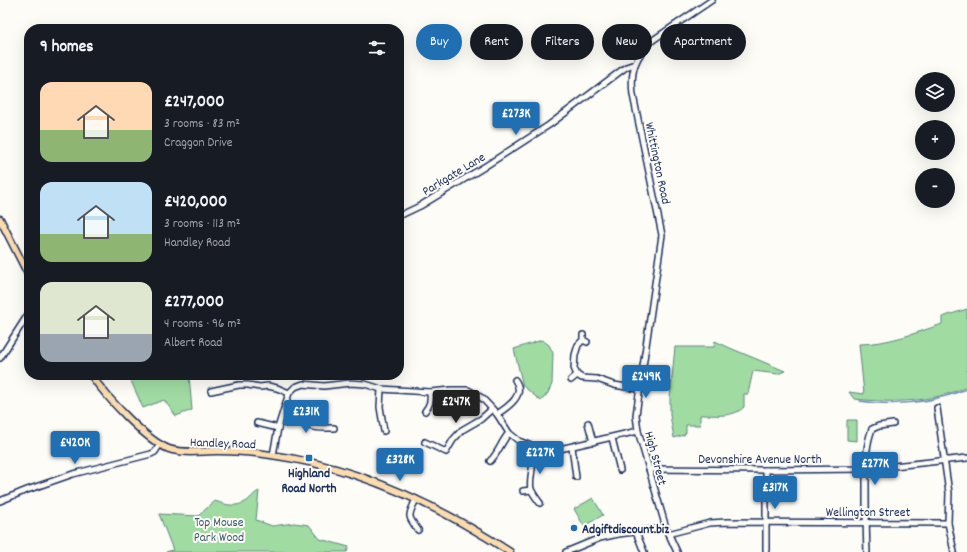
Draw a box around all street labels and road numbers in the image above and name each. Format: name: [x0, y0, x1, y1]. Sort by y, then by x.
street label: Whittington Road: [639, 121, 675, 206]
street label: Parkgate Lane: [419, 149, 490, 201]
street label: High Street: [638, 429, 671, 488]
street label: Handley Road: [189, 434, 256, 455]
street label: Devonshire Avenue North: [698, 451, 822, 470]
street label: Wellington Street: [826, 504, 911, 523]

